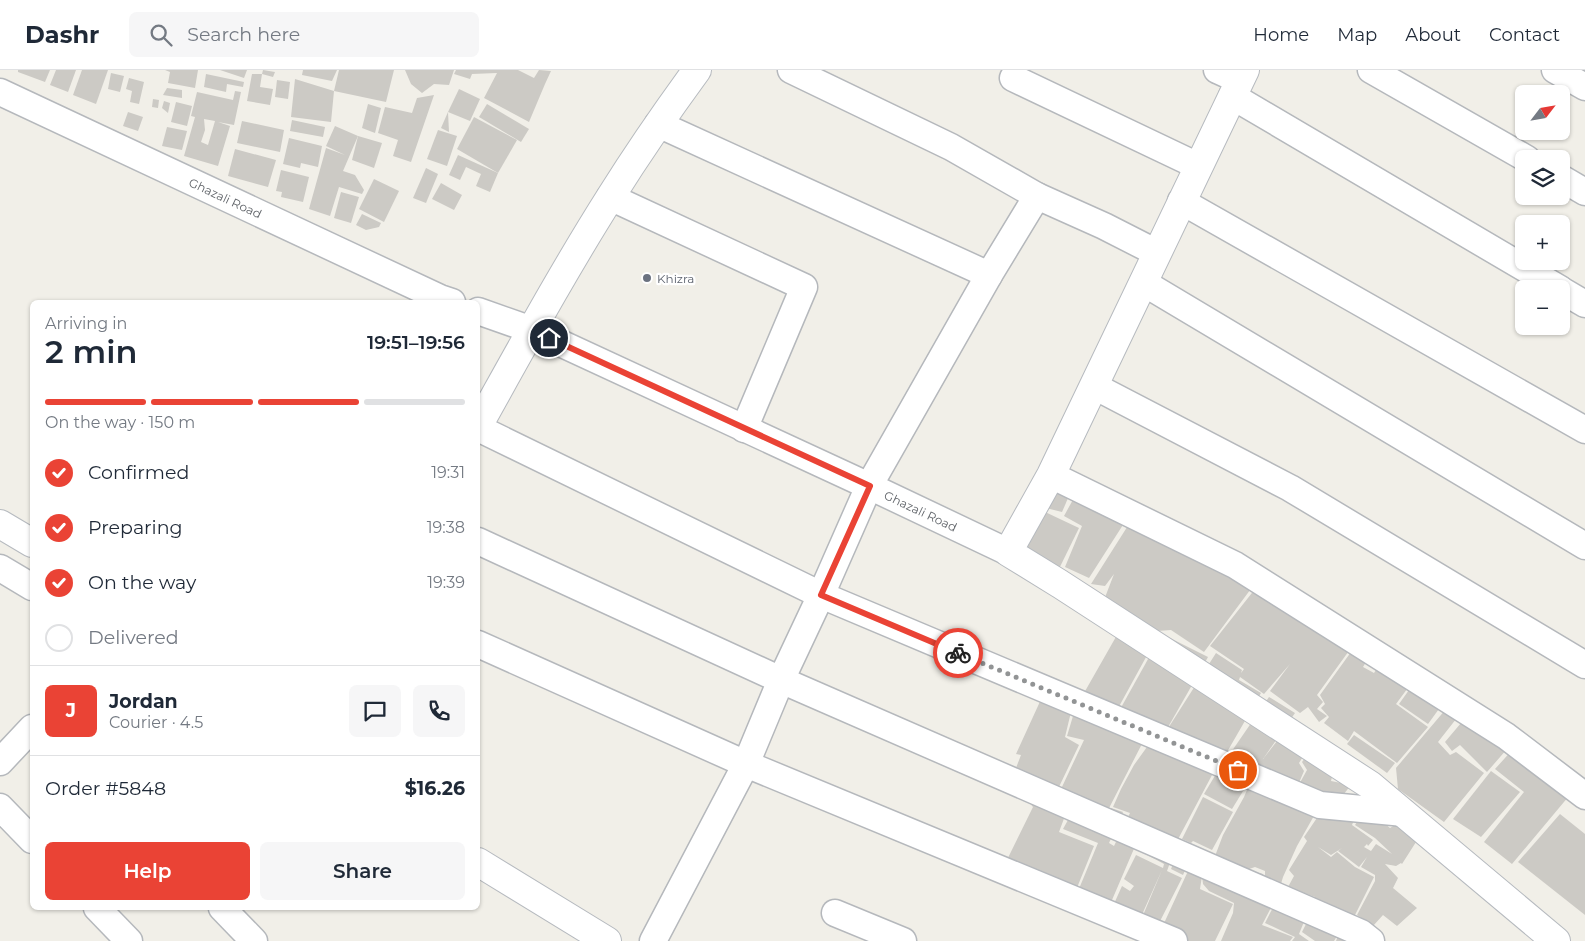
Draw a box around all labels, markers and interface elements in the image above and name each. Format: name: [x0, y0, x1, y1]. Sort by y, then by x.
search box: [129, 12, 479, 57]
text: Dashr: [25, 20, 99, 49]
icon: search: [147, 21, 175, 49]
text: Search here: [187, 23, 300, 46]
text: Home: [1253, 24, 1309, 46]
text: Map: [1337, 24, 1377, 46]
text: About: [1405, 24, 1461, 46]
text: Contact: [1489, 24, 1560, 46]
north arrow: [1515, 85, 1570, 140]
map controls: [1515, 85, 1570, 335]
button: layers: [1515, 150, 1570, 205]
street label: Ghazali Road: [187, 174, 264, 221]
button: +: [1515, 215, 1570, 270]
place label: Khizra: [657, 271, 694, 286]
marker: Khizra: [641, 272, 653, 284]
button: −: [1515, 280, 1570, 335]
text: Arriving in: [45, 314, 127, 333]
pin: [528, 317, 570, 359]
icon: home: [535, 324, 563, 352]
text: 19:51–19:56: [367, 331, 465, 354]
text: 2 min: [45, 332, 137, 371]
text: On the way · 150 m: [45, 413, 195, 432]
icon: check: [45, 459, 73, 487]
text: Confirmed: [88, 461, 189, 484]
text: 19:31: [431, 463, 465, 482]
street label: Ghazali Road: [882, 487, 960, 534]
icon: check: [45, 514, 73, 542]
text: Preparing: [88, 516, 183, 539]
text: 19:38: [427, 518, 465, 537]
icon: check: [45, 569, 73, 597]
text: On the way: [88, 571, 196, 594]
text: 19:39: [427, 573, 465, 592]
text: Delivered: [88, 626, 179, 649]
courier: [933, 628, 983, 678]
icon: bike: [944, 639, 972, 667]
button: chat: [349, 685, 401, 737]
button: phone: [413, 685, 465, 737]
text: Jordan: [109, 690, 178, 713]
text: J: [66, 699, 76, 722]
text: Courier · 4.5: [109, 713, 203, 732]
pin: [1217, 749, 1259, 791]
icon: bag: [1224, 756, 1252, 784]
text: Order #5848: [45, 777, 166, 800]
text: $16.26: [405, 777, 465, 800]
button: Help: [45, 842, 250, 900]
button: Share: [260, 842, 465, 900]

